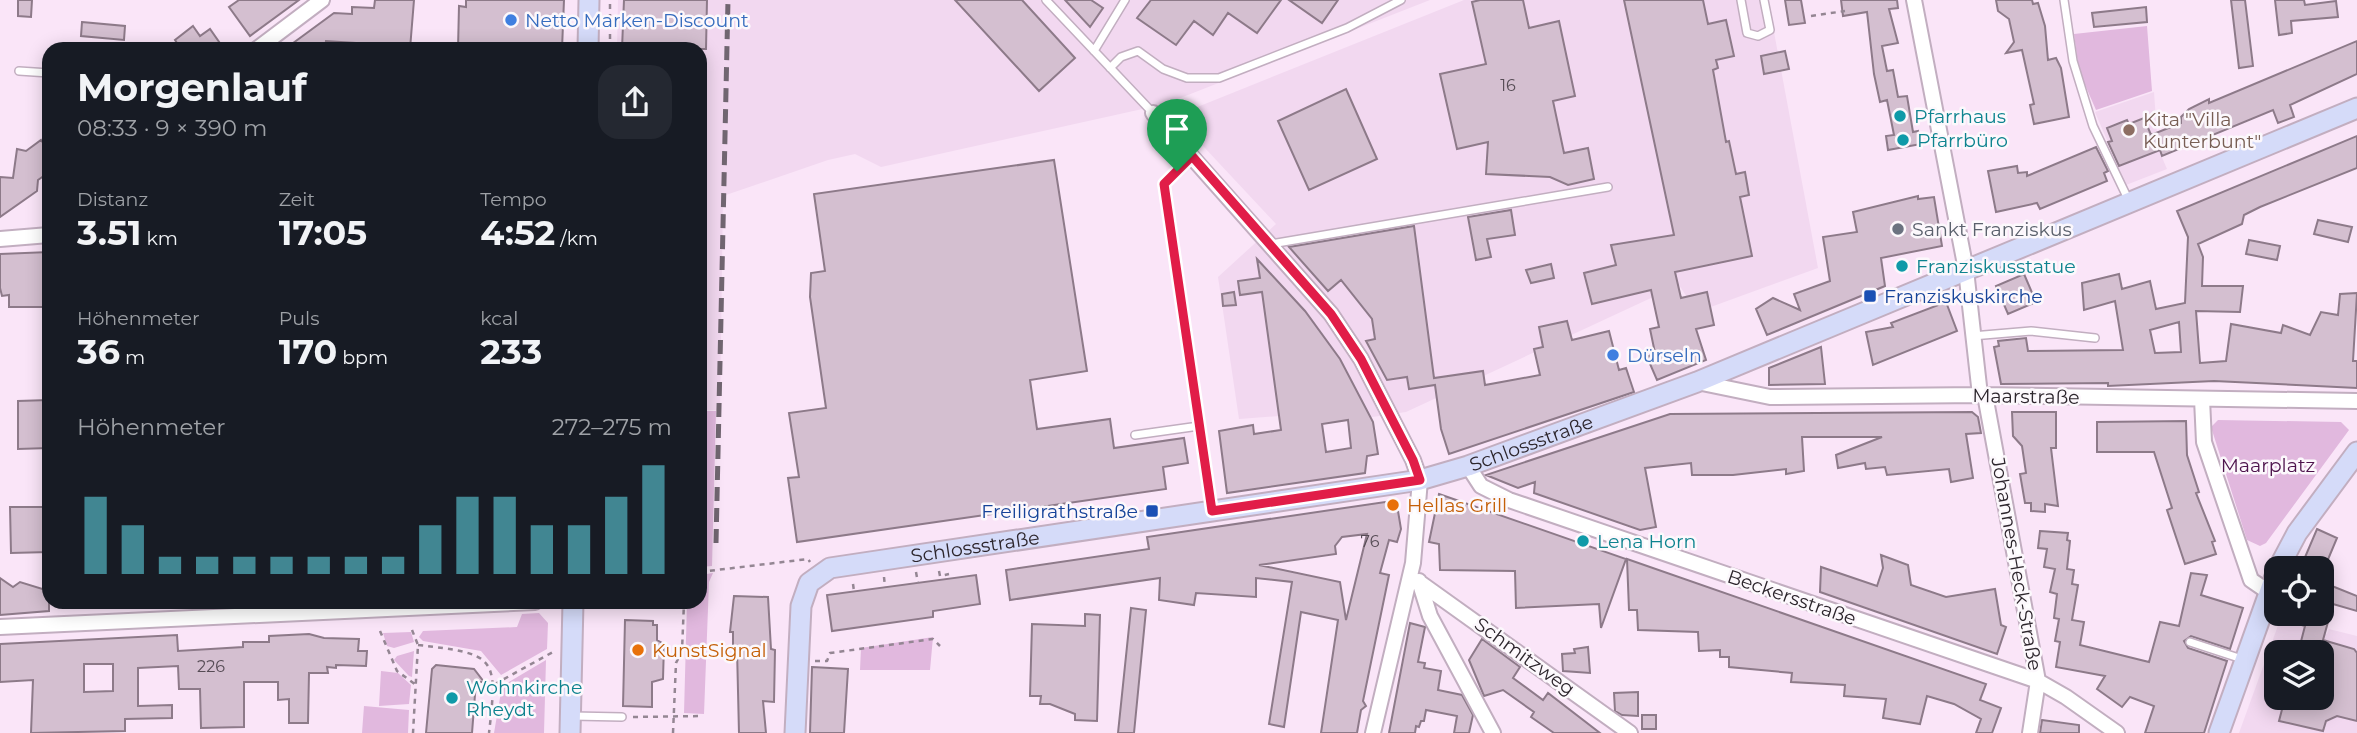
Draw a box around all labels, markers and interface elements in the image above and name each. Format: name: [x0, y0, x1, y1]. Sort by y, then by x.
place label: Netto Marken-Discount: [525, 9, 749, 32]
marker: Netto Marken-Discount: [503, 12, 519, 28]
text: Morgenlauf: [77, 64, 307, 111]
button: share: [598, 65, 672, 139]
house number: 16: [1500, 76, 1516, 95]
pin: [1147, 99, 1207, 171]
place label: Pfarrhaus: [1914, 105, 2006, 128]
marker: Pfarrhaus: [1892, 108, 1908, 124]
place label: Kita "Villa Kunterbunt": [2143, 108, 2261, 153]
icon: arrive: [1158, 110, 1196, 148]
text: 08:33 · 9 × 390 m: [77, 114, 267, 142]
marker: Kita "Villa Kunterbunt": [2121, 122, 2137, 138]
place label: Pfarrbüro: [1917, 129, 2008, 152]
marker: Pfarrbüro: [1895, 132, 1911, 148]
text: Distanz: [77, 188, 148, 211]
text: Zeit: [279, 188, 315, 211]
text: Tempo: [480, 188, 547, 211]
text: 3.51: [77, 211, 141, 254]
text: 17:05: [279, 211, 367, 254]
text: 4:52: [480, 211, 555, 254]
place label: Sankt Franziskus: [1912, 218, 2072, 241]
marker: Sankt Franziskus: [1890, 221, 1906, 237]
text: km: [141, 227, 178, 250]
text: /km: [555, 227, 598, 250]
place label: Franziskusstatue: [1916, 255, 2076, 278]
marker: Franziskusstatue: [1894, 258, 1910, 274]
place label: Franziskuskirche: [1884, 285, 2043, 308]
marker: Franziskuskirche: [1862, 288, 1878, 304]
text: Höhenmeter: [77, 307, 200, 330]
text: Puls: [279, 307, 319, 330]
text: kcal: [480, 307, 518, 330]
text: 36: [77, 330, 120, 373]
text: 170: [279, 330, 337, 373]
text: 233: [480, 330, 542, 373]
place label: Dürseln: [1627, 344, 1702, 367]
text: m: [120, 346, 145, 369]
text: bpm: [337, 346, 388, 369]
marker: Dürseln: [1605, 347, 1621, 363]
street label: Maarstraße: [1972, 384, 2080, 409]
street label: Schlossstraße: [1466, 410, 1596, 477]
text: Höhenmeter: [77, 413, 225, 441]
text: 272–275 m: [552, 413, 672, 441]
park label: Maarplatz: [2221, 454, 2315, 477]
street label: Johannes-Heck-Straße: [1986, 455, 2047, 673]
place label: Hellas Grill: [1407, 494, 1507, 517]
marker: Hellas Grill: [1385, 497, 1401, 513]
place label: Freiligrathstraße: [981, 500, 1138, 523]
marker: Freiligrathstraße: [1144, 503, 1160, 519]
street label: Schlossstraße: [909, 526, 1041, 568]
place label: Lena Horn: [1597, 530, 1696, 553]
house number: 76: [1361, 532, 1380, 551]
marker: Lena Horn: [1575, 533, 1591, 549]
map controls: [2264, 556, 2334, 710]
button: locate: [2264, 556, 2334, 626]
street label: Beckersstraße: [1724, 565, 1859, 630]
street label: Schmitzweg: [1470, 612, 1579, 700]
place label: KunstSignal: [652, 639, 767, 662]
button: layers: [2264, 640, 2334, 710]
marker: KunstSignal: [630, 642, 646, 658]
house number: 226: [197, 657, 225, 676]
place label: Wohnkirche Rheydt: [466, 676, 582, 721]
marker: Wohnkirche Rheydt: [444, 690, 460, 706]

